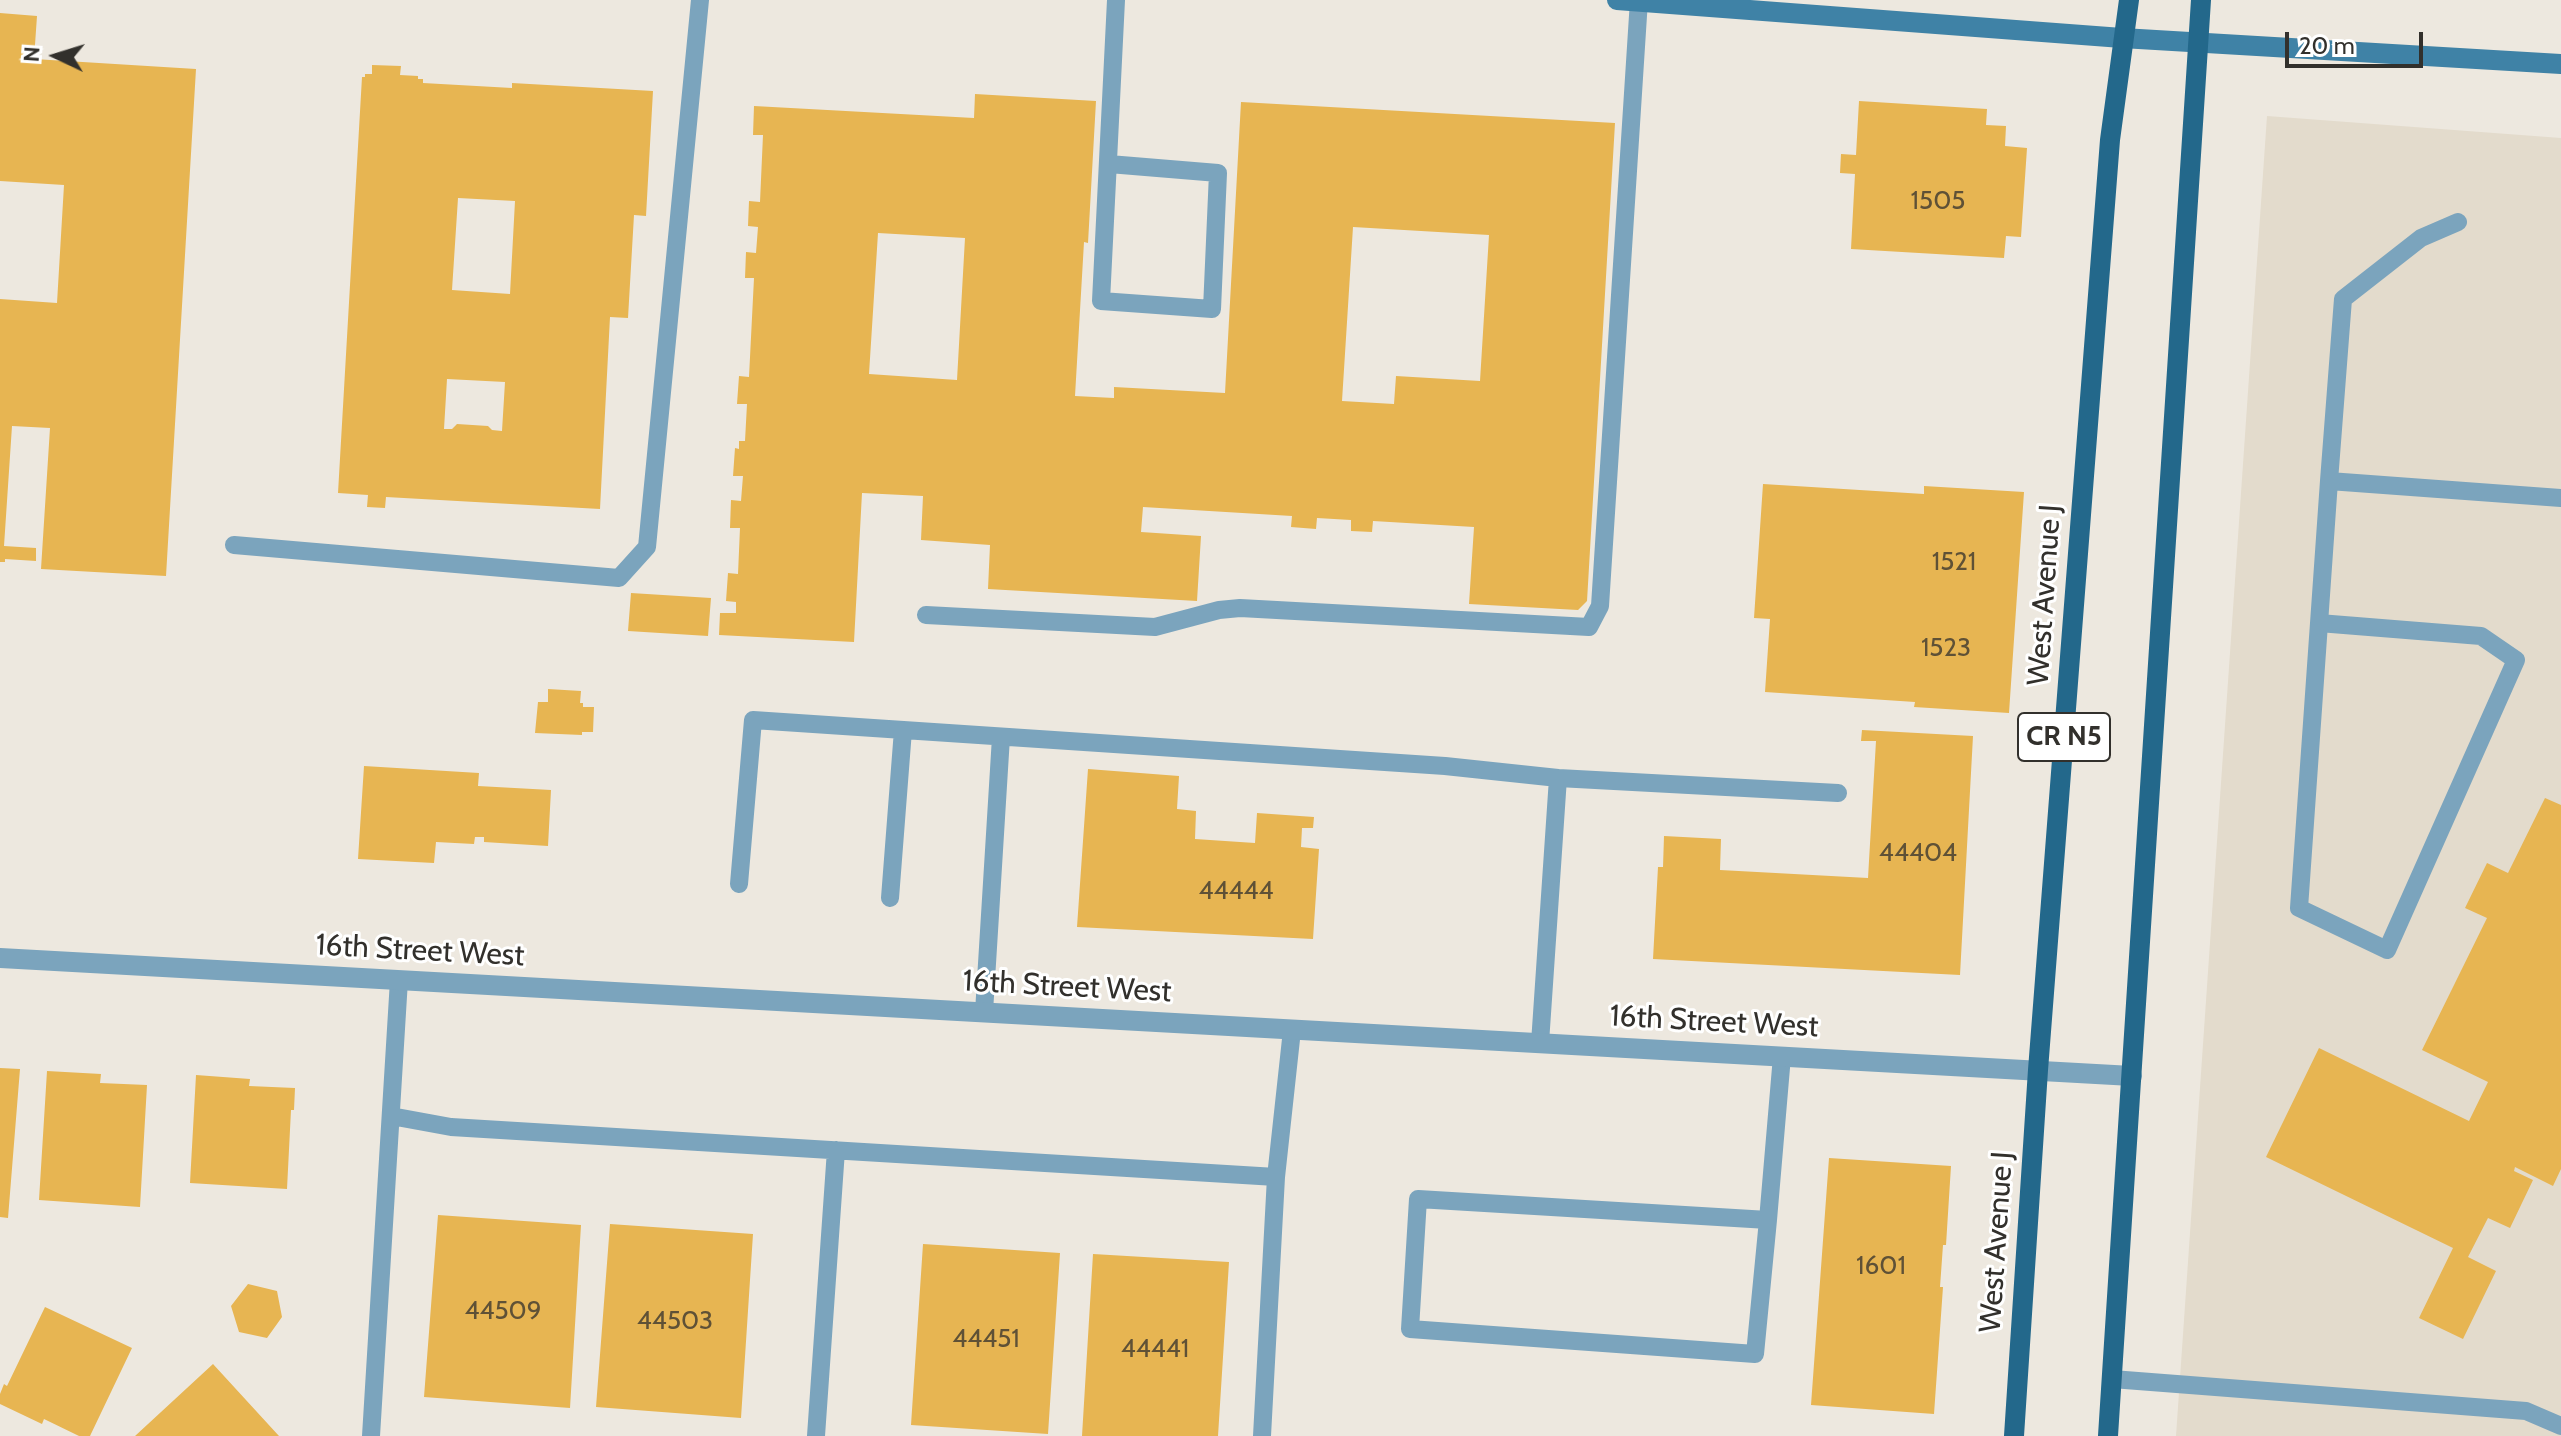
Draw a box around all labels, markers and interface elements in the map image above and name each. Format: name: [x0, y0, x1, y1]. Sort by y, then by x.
north arrow: [16, 16, 96, 96]
scale bar: [2289, 16, 2427, 66]
text: 20 m: [2299, 31, 2355, 60]
text: N: [18, 46, 46, 63]
house number: 1505: [1911, 185, 1965, 217]
street label: West Avenue J: [2021, 503, 2069, 687]
house number: 1521: [1932, 546, 1976, 578]
house number: 1523: [1921, 632, 1971, 664]
road number: CR N5: [2018, 713, 2110, 761]
house number: 44404: [1879, 837, 1957, 869]
house number: 44444: [1198, 875, 1274, 907]
street label: 16th Street West: [315, 928, 525, 974]
street label: 16th Street West: [962, 964, 1172, 1010]
street label: 16th Street West: [1609, 999, 1819, 1045]
street label: West Avenue J: [1973, 1150, 2021, 1334]
house number: 1601: [1856, 1250, 1906, 1282]
house number: 44509: [464, 1295, 542, 1327]
house number: 44503: [637, 1305, 713, 1337]
house number: 44451: [952, 1323, 1020, 1355]
house number: 44441: [1121, 1333, 1189, 1365]

